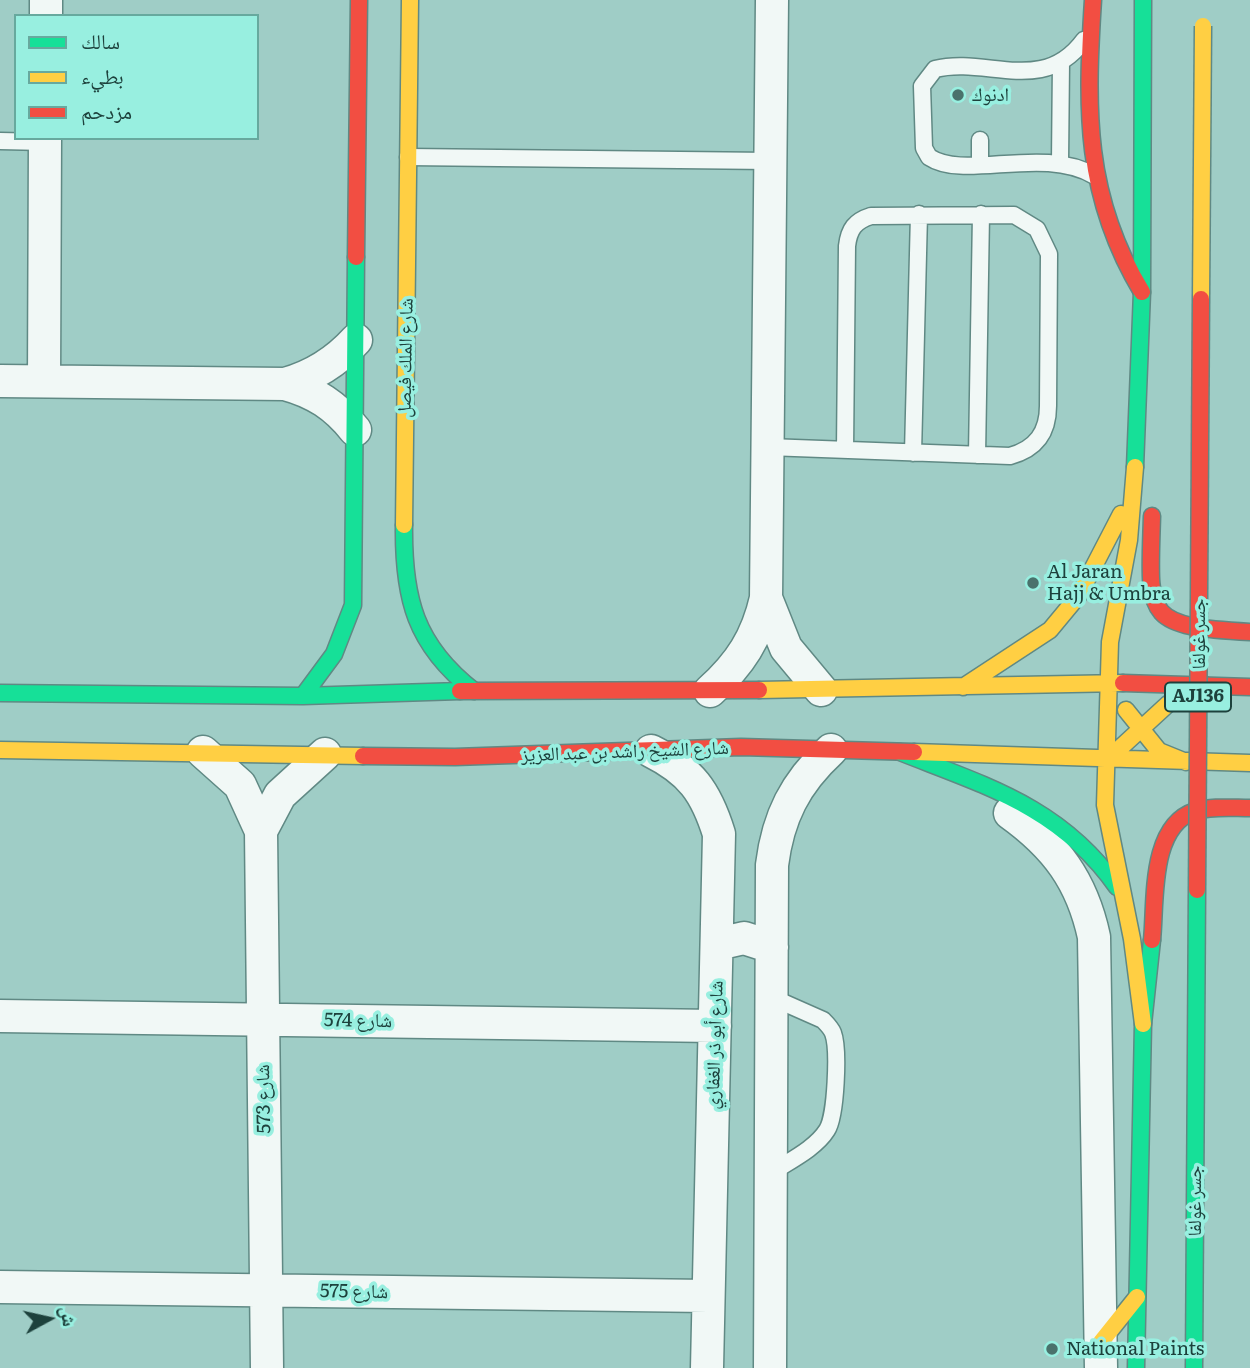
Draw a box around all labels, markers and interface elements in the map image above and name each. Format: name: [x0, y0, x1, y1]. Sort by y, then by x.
legend: [14, 14, 259, 140]
text: سالك: [81, 24, 120, 55]
text: بطيء: [81, 59, 124, 90]
place label: ادنوك: [972, 84, 1009, 106]
marker: ادنوك: [950, 87, 966, 103]
text: مزدحم: [81, 94, 132, 125]
street label: شارع الملك فيصل: [394, 298, 418, 418]
place label: Al Jaran Hajj & Umbra: [1047, 561, 1171, 605]
marker: Al Jaran Hajj & Umbra: [1025, 575, 1041, 591]
street label: جسر غولفا: [1188, 599, 1210, 669]
road number: AJ136: [1165, 682, 1231, 712]
street label: شارع الشيخ راشد بن عبد العزيز: [521, 737, 729, 767]
street label: شارع أبو ذر الغفاري: [701, 980, 729, 1110]
street label: شارع 574: [324, 1009, 392, 1033]
street label: شارع 573: [252, 1064, 276, 1134]
street label: جسر غولفا: [1184, 1166, 1206, 1236]
street label: شارع 575: [320, 1280, 388, 1304]
north arrow: [14, 1284, 84, 1354]
text: ش: [55, 1304, 85, 1328]
place label: National Paints: [1066, 1338, 1204, 1360]
marker: National Paints: [1044, 1341, 1060, 1357]

